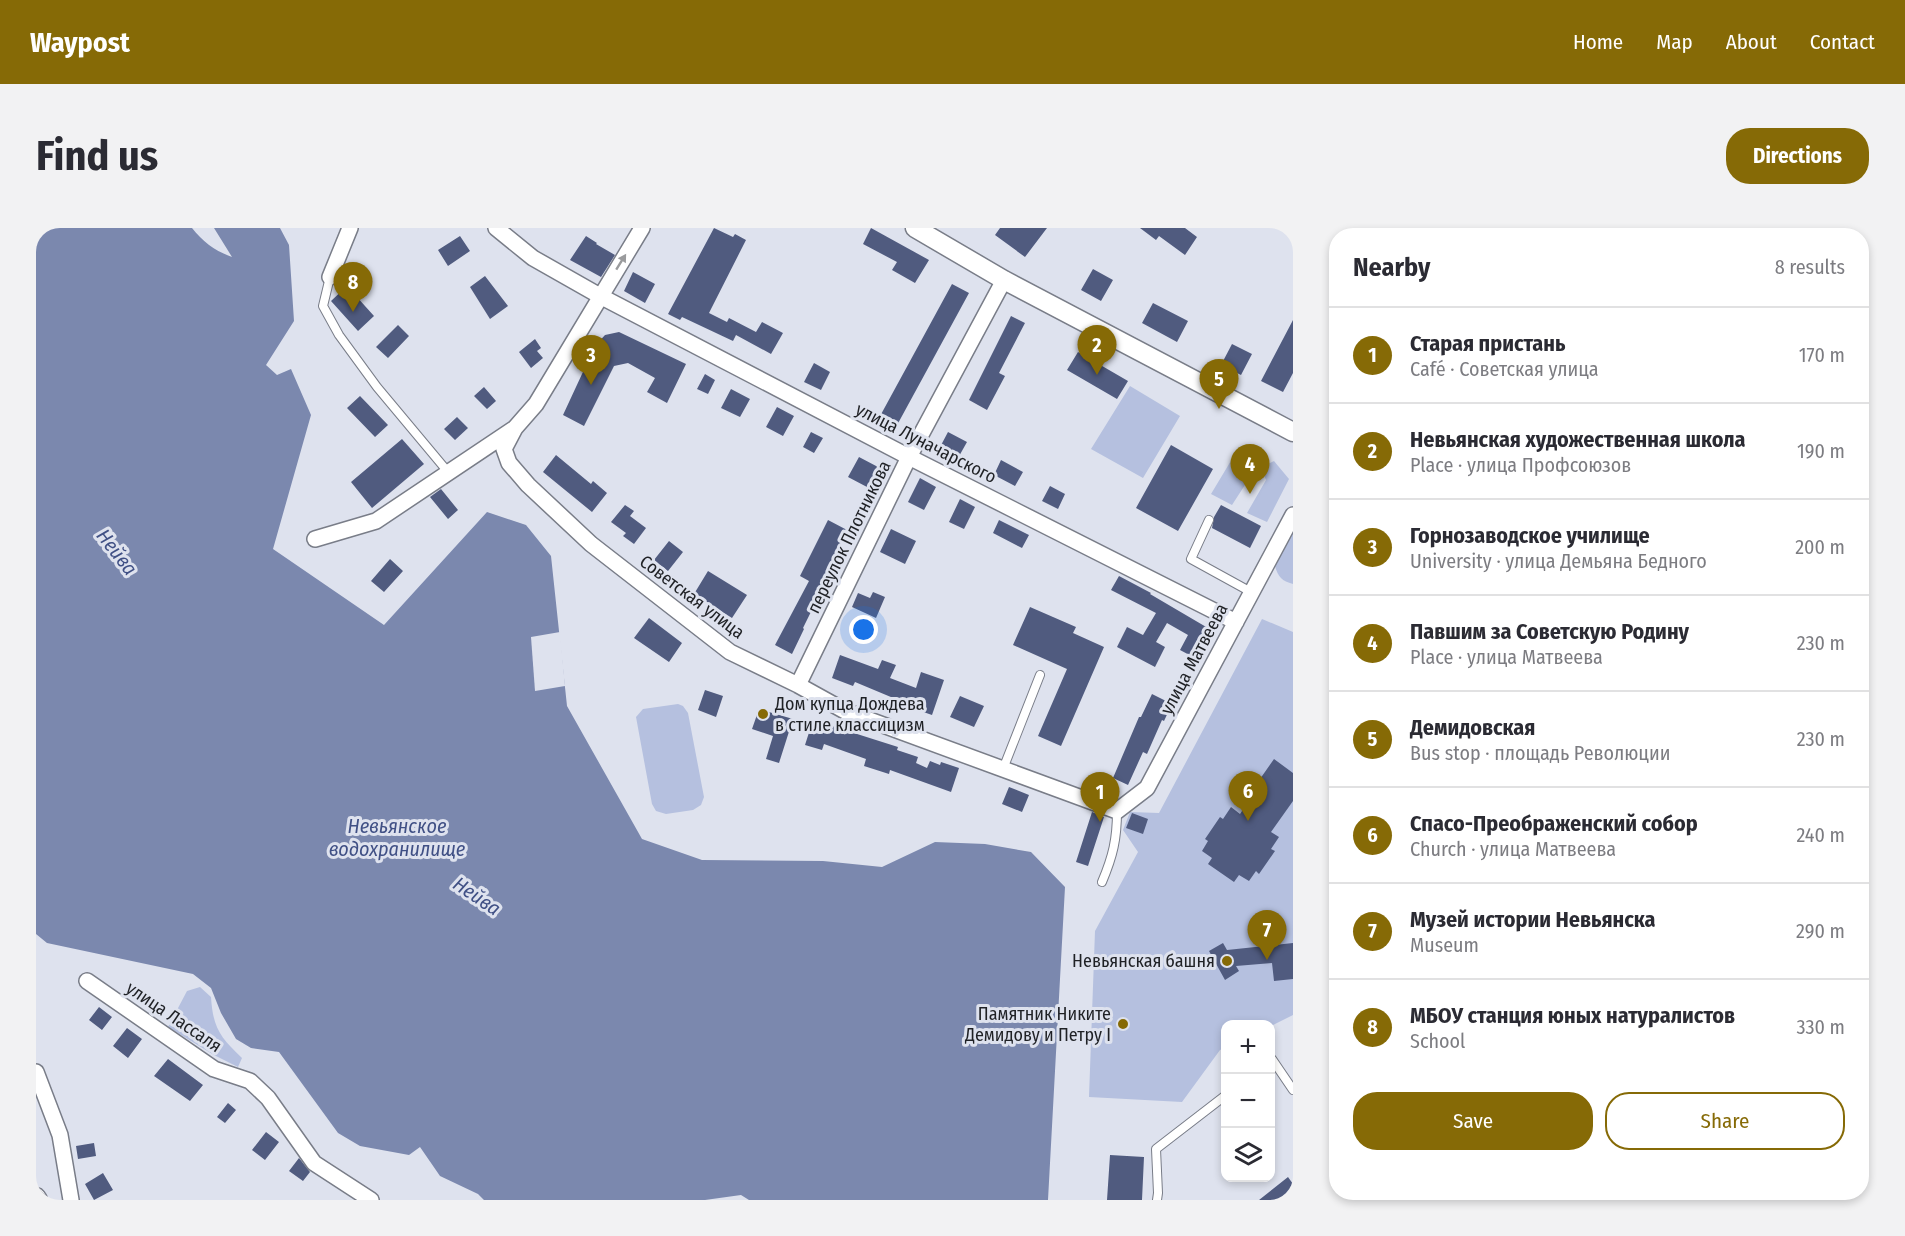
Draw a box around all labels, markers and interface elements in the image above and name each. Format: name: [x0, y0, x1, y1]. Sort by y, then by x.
text: Waypost: [30, 26, 130, 59]
text: Home: [1573, 29, 1623, 55]
text: Map: [1656, 29, 1693, 55]
text: About: [1726, 29, 1777, 55]
text: Contact: [1810, 29, 1875, 55]
button: Directions: [1726, 128, 1869, 184]
text: Find us: [36, 131, 158, 181]
text: Nearby: [1353, 252, 1430, 283]
one-way arrow: [616, 254, 627, 270]
text: 8 results: [1775, 255, 1845, 279]
pin: 8: [334, 262, 372, 312]
pin: 2: [1078, 326, 1116, 375]
text: Старая пристань: [1410, 330, 1565, 357]
pin: 3: [572, 336, 610, 385]
text: 1: [1368, 343, 1377, 367]
text: 170 m: [1799, 343, 1845, 367]
text: Café · Советская улица: [1410, 357, 1599, 381]
pin: 5: [1200, 360, 1238, 409]
street label: улица Луначарского: [852, 398, 1000, 488]
text: Невьянская художественная школа: [1410, 426, 1746, 453]
text: 2: [1368, 439, 1377, 463]
text: 190 m: [1797, 439, 1845, 463]
pin: 4: [1230, 444, 1270, 494]
text: Place · улица Профсоюзов: [1410, 453, 1631, 477]
street label: переулок Плотникова: [802, 457, 896, 617]
text: Горнозаводское училище: [1410, 522, 1650, 549]
water label: Нейва: [92, 524, 142, 580]
text: 3: [1368, 535, 1377, 559]
text: 200 m: [1795, 535, 1845, 559]
text: University · улица Демьяна Бедного: [1410, 549, 1707, 573]
street label: Советская улица: [635, 550, 749, 644]
street label: улица Матвеева: [1156, 600, 1233, 718]
your location: [849, 615, 878, 644]
text: Павшим за Советскую Родину: [1410, 618, 1689, 645]
text: 4: [1367, 631, 1378, 655]
text: 230 m: [1797, 631, 1845, 655]
text: Place · улица Матвеева: [1410, 645, 1603, 669]
place label: Дом купца Дождева в стиле классицизм: [774, 693, 925, 736]
marker: Дом купца Дождева в стиле классицизм: [756, 707, 770, 721]
text: Демидовская: [1410, 714, 1535, 741]
text: 5: [1368, 727, 1377, 751]
text: 230 m: [1797, 727, 1845, 751]
text: Bus stop · площадь Революции: [1410, 741, 1670, 765]
pin: 1: [1080, 772, 1120, 822]
pin: 6: [1228, 772, 1268, 821]
text: Спасо-Преображенский собор: [1410, 810, 1698, 837]
water label: Невьянское водохранилище: [329, 814, 466, 861]
text: 6: [1367, 823, 1378, 847]
text: 240 m: [1796, 823, 1845, 847]
text: Church · улица Матвеева: [1410, 837, 1616, 861]
water label: Нейва: [449, 872, 505, 920]
text: Музей истории Невьянска: [1410, 906, 1655, 933]
pin: 7: [1248, 910, 1286, 960]
text: 7: [1368, 919, 1377, 943]
text: 290 m: [1796, 919, 1845, 943]
text: Museum: [1410, 933, 1479, 957]
place label: Невьянская башня: [1072, 950, 1215, 972]
marker: Невьянская башня: [1220, 954, 1234, 968]
street label: улица Лассаля: [122, 977, 226, 1057]
text: МБОУ станция юных натуралистов: [1410, 1002, 1735, 1029]
place label: Памятник Никите Демидову и Петру I: [964, 1003, 1111, 1046]
text: 8: [1367, 1015, 1378, 1039]
text: 330 m: [1796, 1015, 1845, 1039]
marker: Памятник Никите Демидову и Петру I: [1116, 1017, 1130, 1031]
map controls: [1221, 1020, 1275, 1182]
button: +: [1221, 1020, 1275, 1074]
text: School: [1410, 1029, 1465, 1053]
button: −: [1221, 1074, 1275, 1128]
button: Save: [1353, 1092, 1593, 1150]
button: Share: [1605, 1092, 1845, 1150]
button: layers: [1221, 1128, 1275, 1182]

